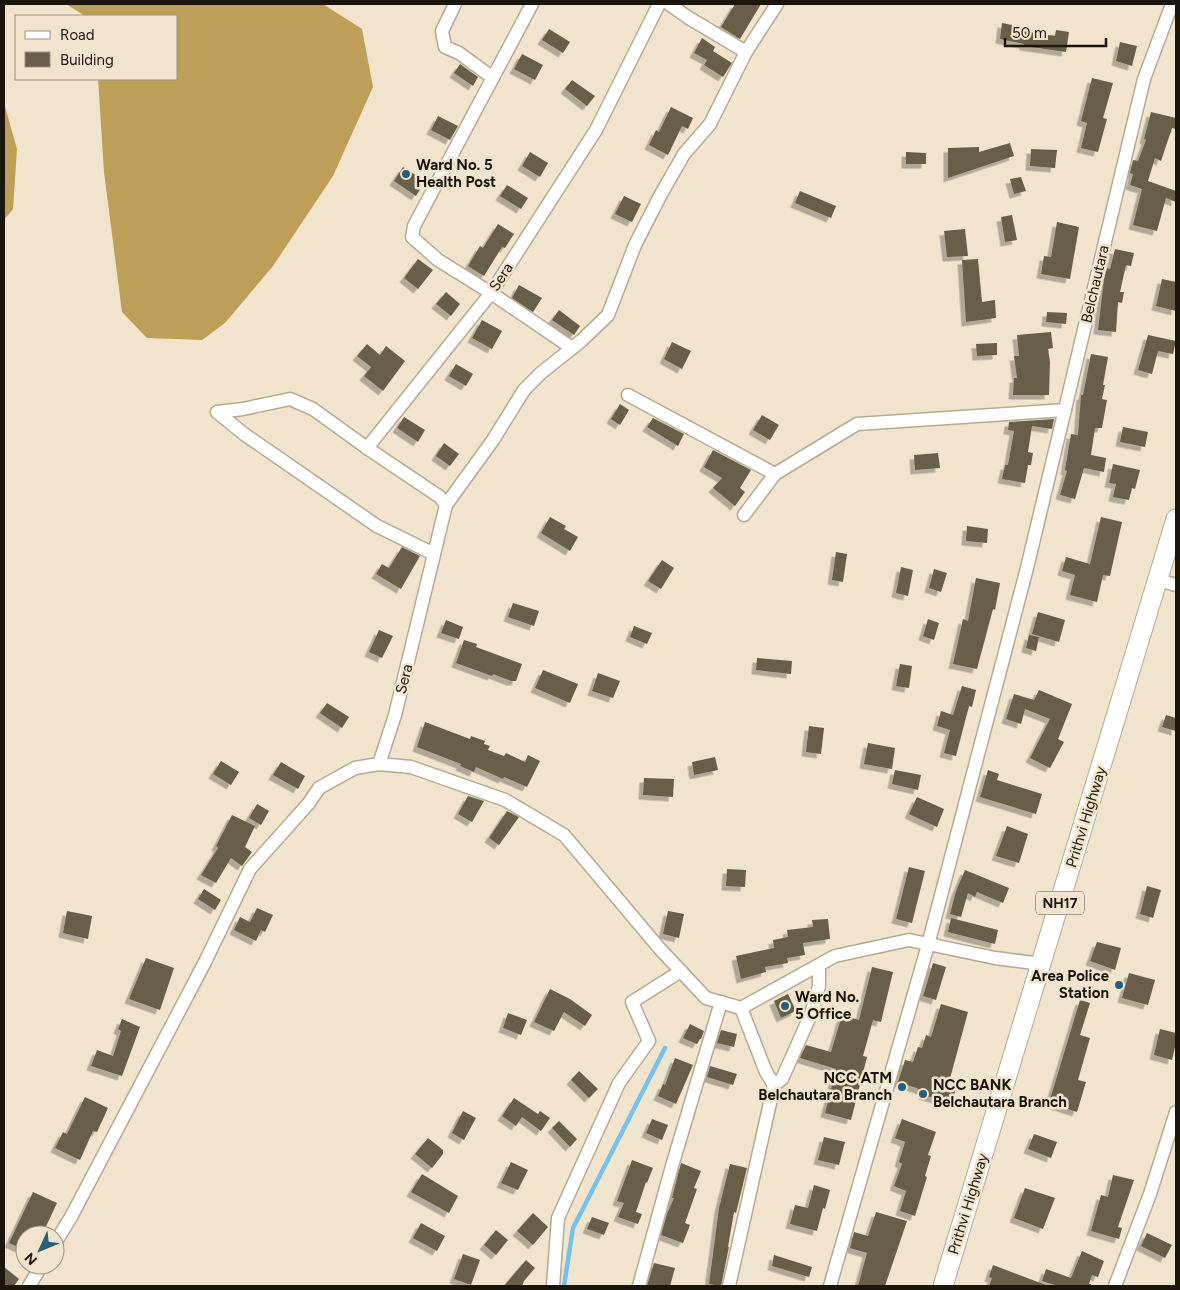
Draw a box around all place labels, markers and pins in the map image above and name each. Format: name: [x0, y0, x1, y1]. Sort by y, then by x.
place label: Ward No. 5 Health Post: [416, 156, 496, 191]
marker: Ward No. 5 Health Post: [400, 168, 412, 180]
place label: Area Police Station: [1031, 967, 1110, 1002]
marker: Area Police Station: [1113, 979, 1125, 991]
place label: Ward No. 5 Office: [795, 988, 860, 1023]
marker: Ward No. 5 Office: [779, 1000, 791, 1012]
place label: NCC ATM Belchautara Branch: [758, 1069, 892, 1104]
place label: NCC BANK Belchautara Branch: [933, 1076, 1067, 1111]
marker: NCC ATM Belchautara Branch: [896, 1081, 908, 1093]
marker: NCC BANK Belchautara Branch: [917, 1088, 929, 1100]

